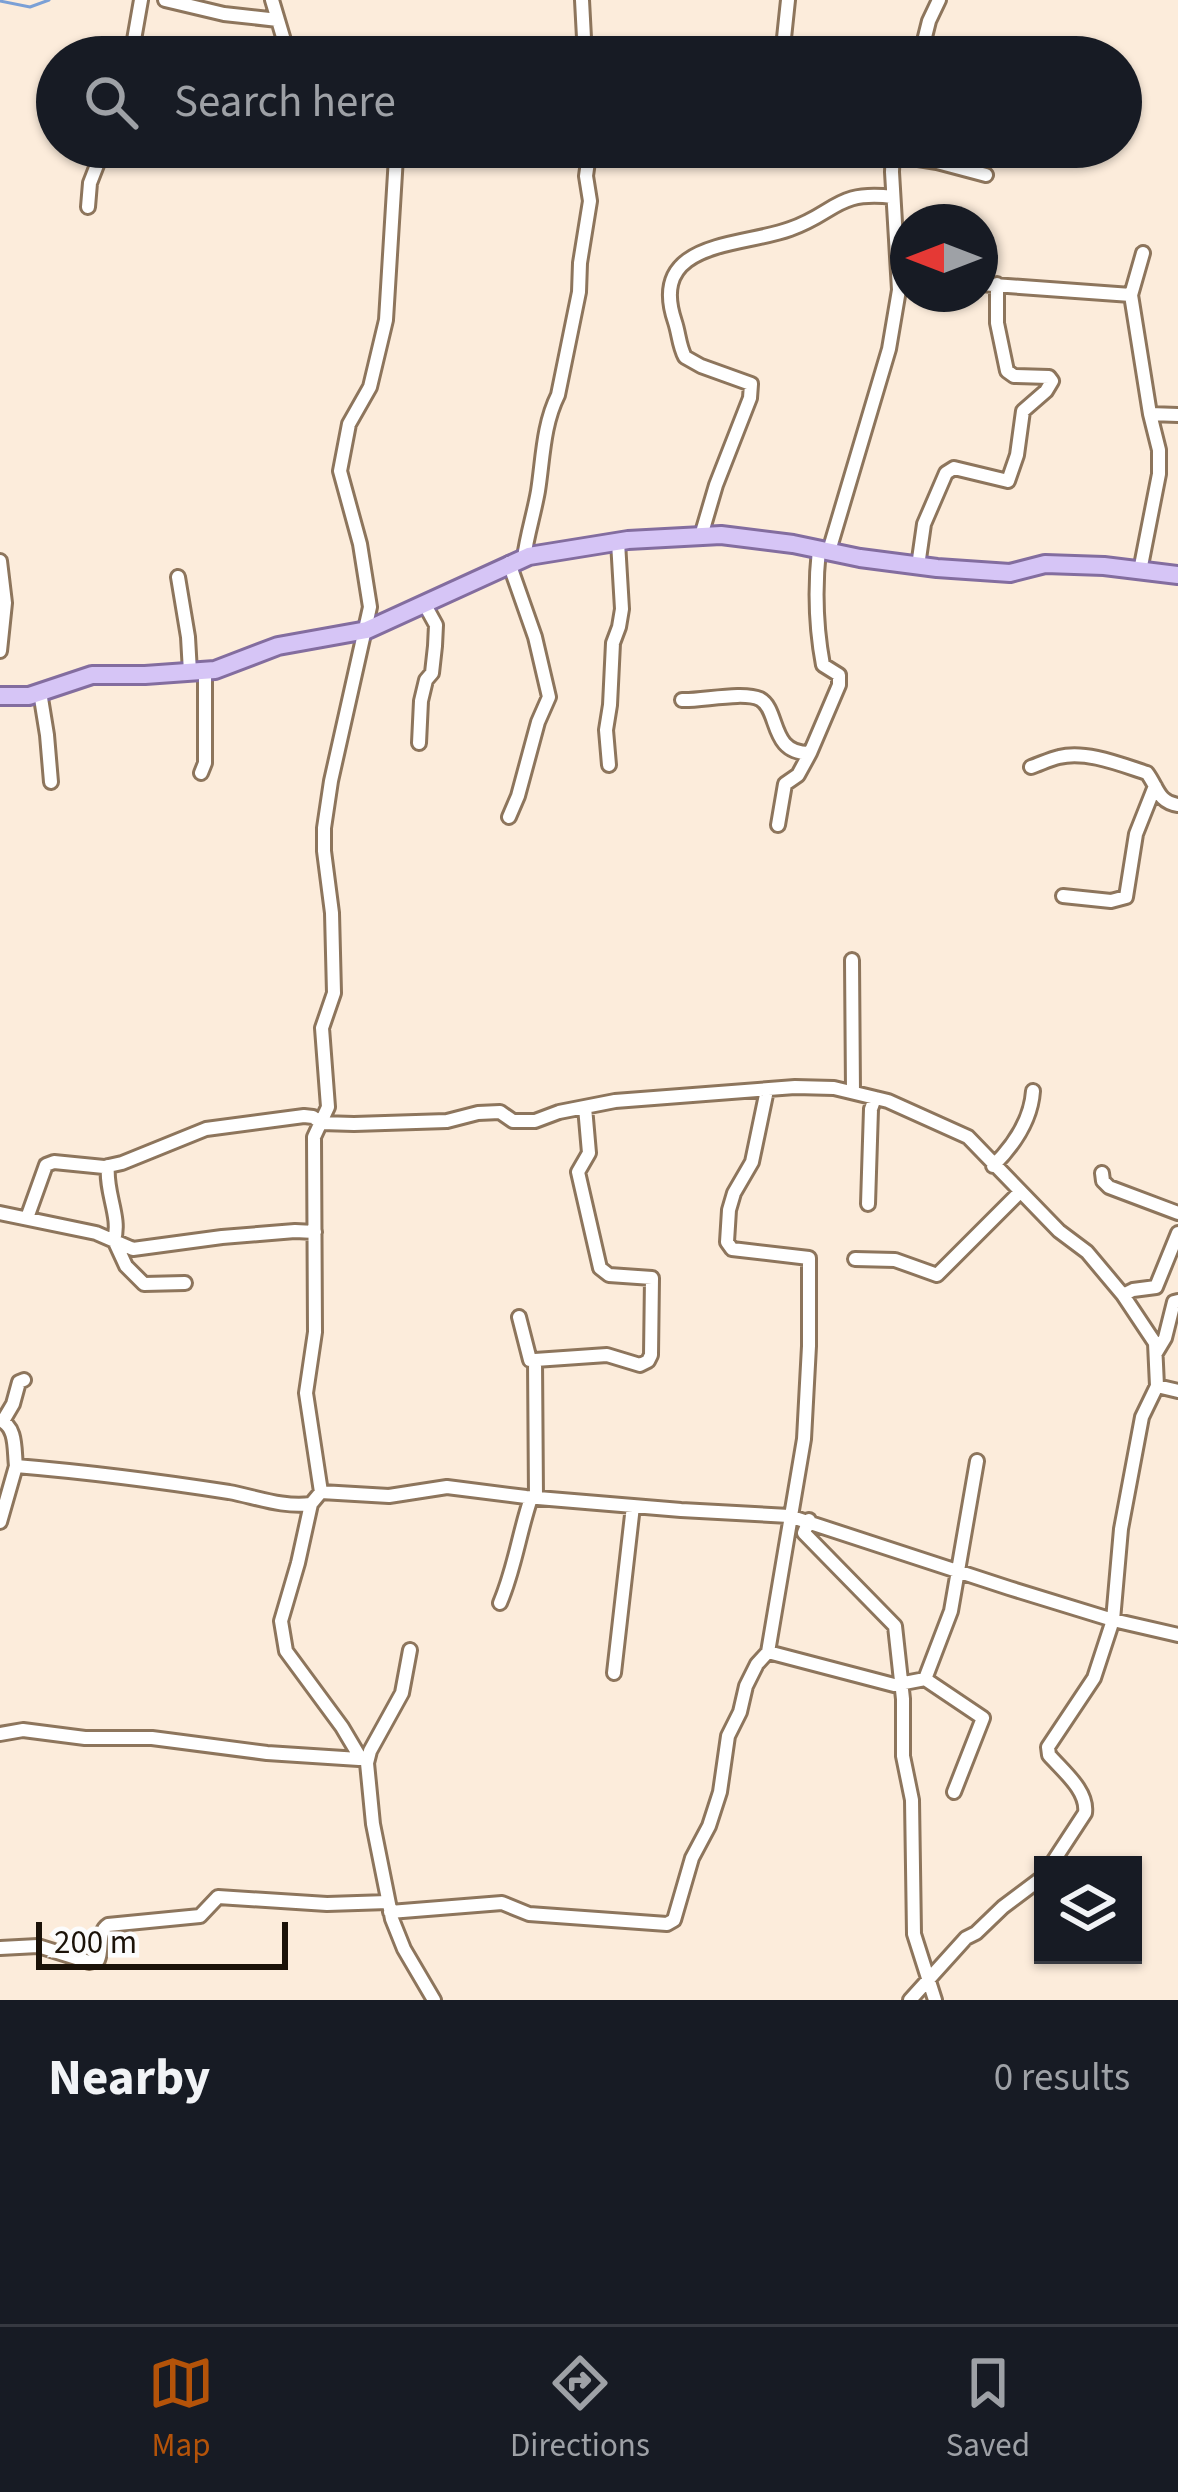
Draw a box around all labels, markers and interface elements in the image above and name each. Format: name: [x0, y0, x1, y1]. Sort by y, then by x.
search box: [36, 36, 1142, 168]
icon: search: [78, 69, 144, 135]
text: Search here: [174, 70, 396, 134]
north arrow: [890, 204, 998, 312]
map controls: [1034, 1856, 1142, 1964]
button: layers: [1034, 1856, 1142, 1964]
scale bar: [36, 1916, 288, 1969]
text: 200 m: [54, 1919, 137, 1966]
text: Nearby: [48, 2042, 210, 2114]
text: 0 results: [994, 2050, 1130, 2106]
tab: Map: [148, 2350, 214, 2469]
tab: Directions: [510, 2350, 650, 2469]
tab: Saved: [946, 2350, 1030, 2469]

